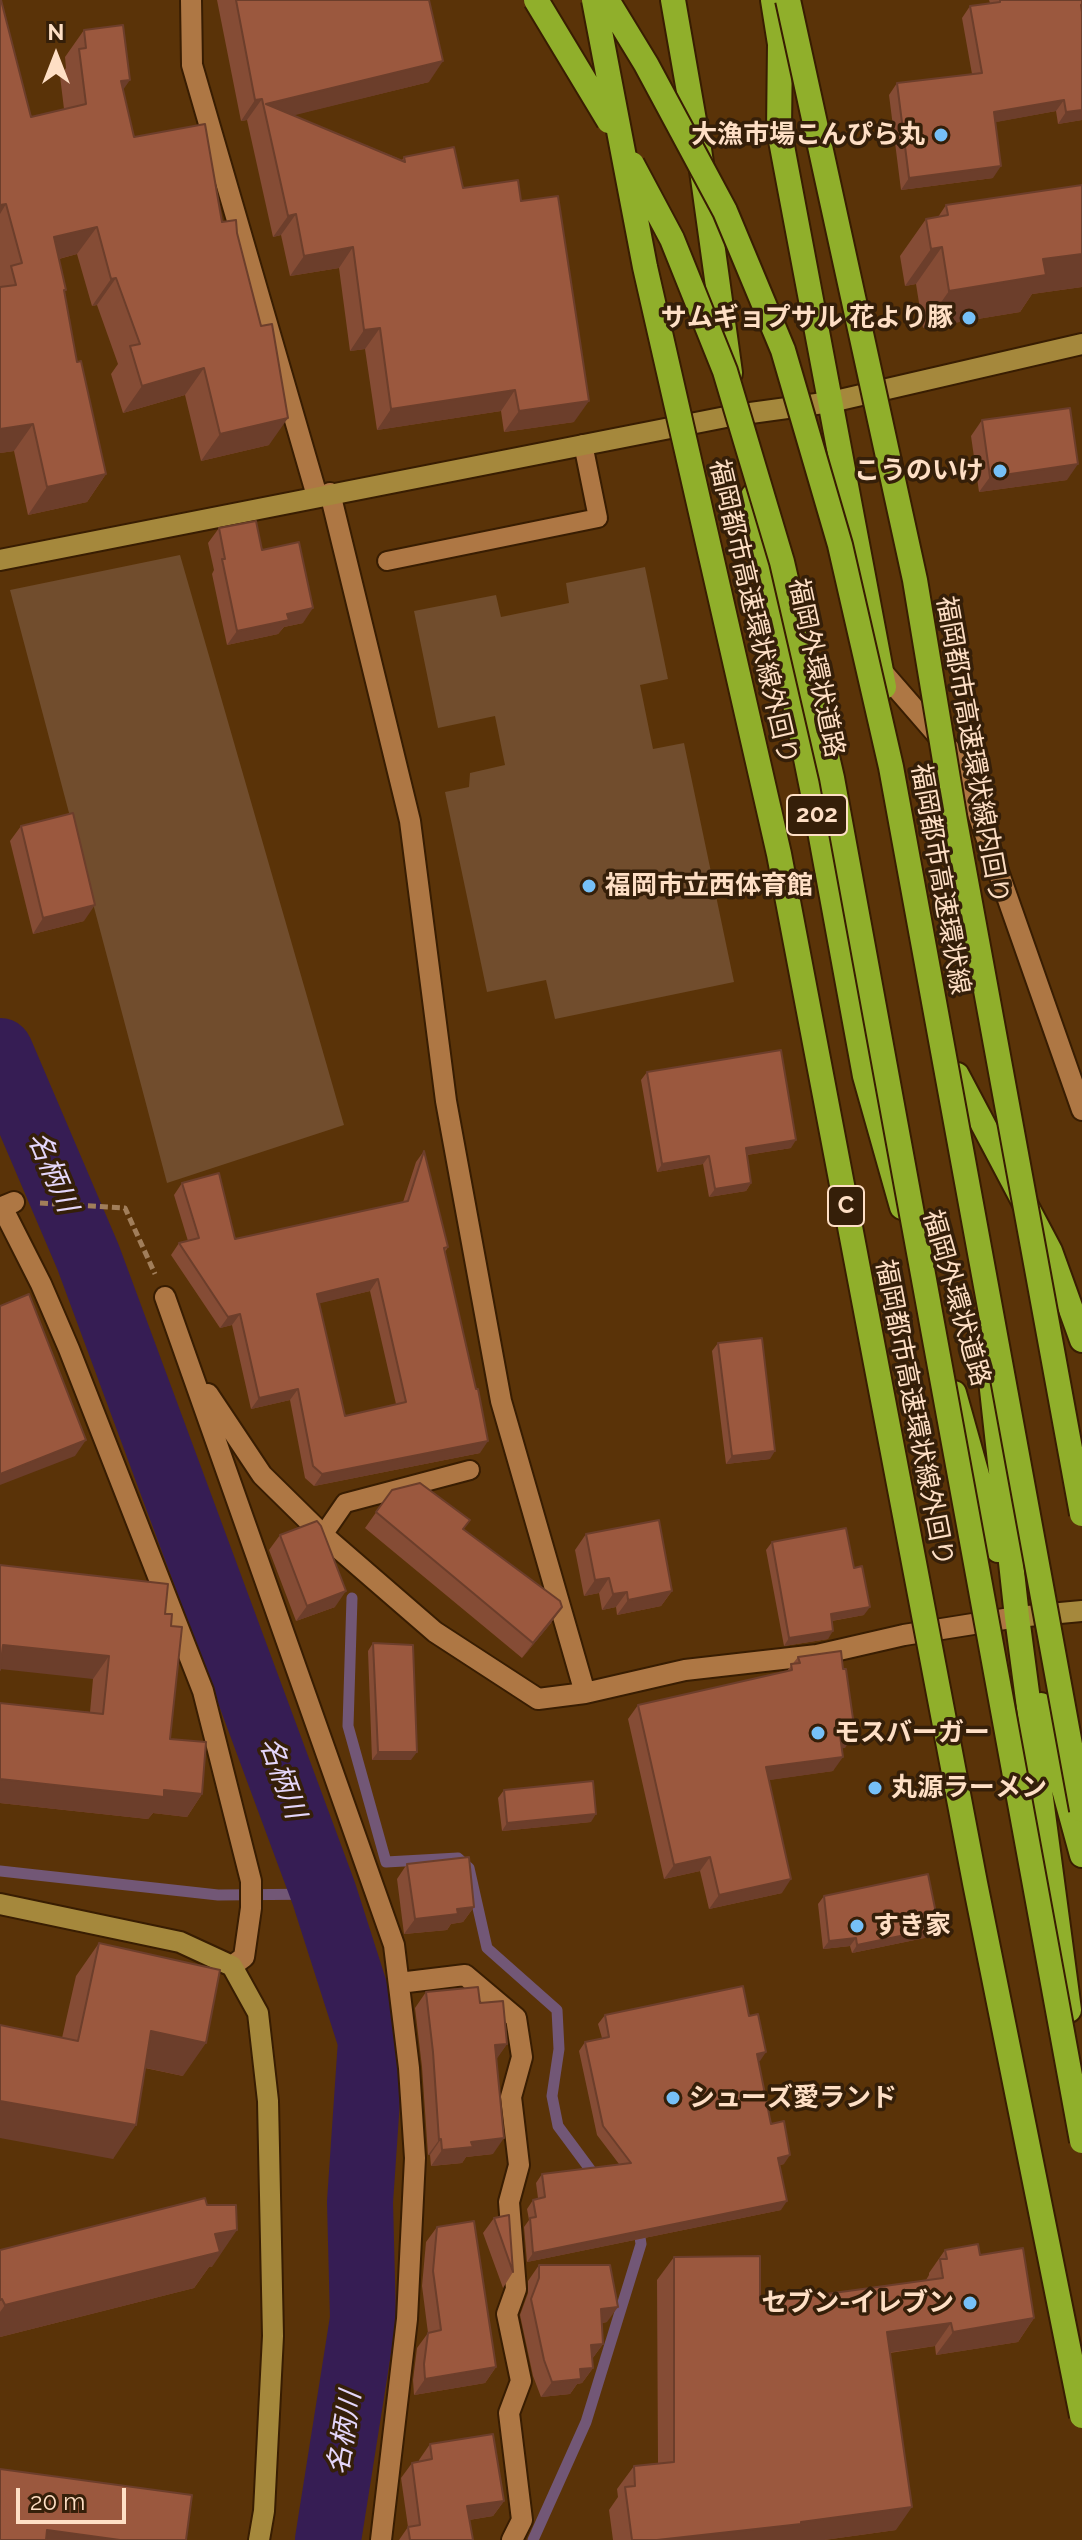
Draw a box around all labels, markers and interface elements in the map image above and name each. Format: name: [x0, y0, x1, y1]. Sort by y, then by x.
north arrow: [16, 16, 96, 96]
text: N: [48, 19, 64, 45]
place label: 大漁市場こんぴら丸: [691, 119, 925, 151]
marker: 大漁市場こんぴら丸: [932, 126, 950, 144]
place label: サムギョプサル 花より豚: [661, 302, 953, 334]
marker: サムギョプサル 花より豚: [960, 309, 978, 327]
place label: こうのいけ: [854, 455, 984, 487]
street label: 福岡都市高速環状線外回り: [703, 456, 803, 768]
marker: こうのいけ: [991, 462, 1009, 480]
street label: 福岡外環状道路: [782, 576, 850, 760]
street label: 福岡都市高速環状線内回り: [930, 594, 1014, 906]
street label: 福岡都市高速環状線: [904, 761, 976, 997]
road number: 202: [787, 795, 847, 835]
place label: 福岡市立西体育館: [605, 870, 813, 902]
marker: 福岡市立西体育館: [580, 877, 598, 895]
water label: 名柄川: [20, 1127, 84, 1217]
road number: C: [828, 1186, 864, 1226]
street label: 福岡外環状道路: [916, 1206, 996, 1390]
street label: 福岡都市高速環状線外回り: [869, 1257, 959, 1569]
place label: モスバーガー: [834, 1717, 990, 1749]
marker: モスバーガー: [809, 1724, 827, 1742]
water label: 名柄川: [252, 1733, 312, 1823]
place label: 丸源ラーメン: [891, 1772, 1047, 1804]
marker: 丸源ラーメン: [866, 1779, 884, 1797]
place label: すき家: [873, 1910, 951, 1942]
marker: すき家: [848, 1917, 866, 1935]
place label: シューズ愛ランド: [689, 2082, 897, 2114]
marker: シューズ愛ランド: [664, 2089, 682, 2107]
place label: セブン-イレブン: [761, 2287, 954, 2319]
marker: セブン-イレブン: [961, 2294, 979, 2312]
water label: 名柄川: [322, 2389, 368, 2477]
scale bar: [20, 2472, 130, 2522]
text: 20 m: [30, 2487, 85, 2516]

